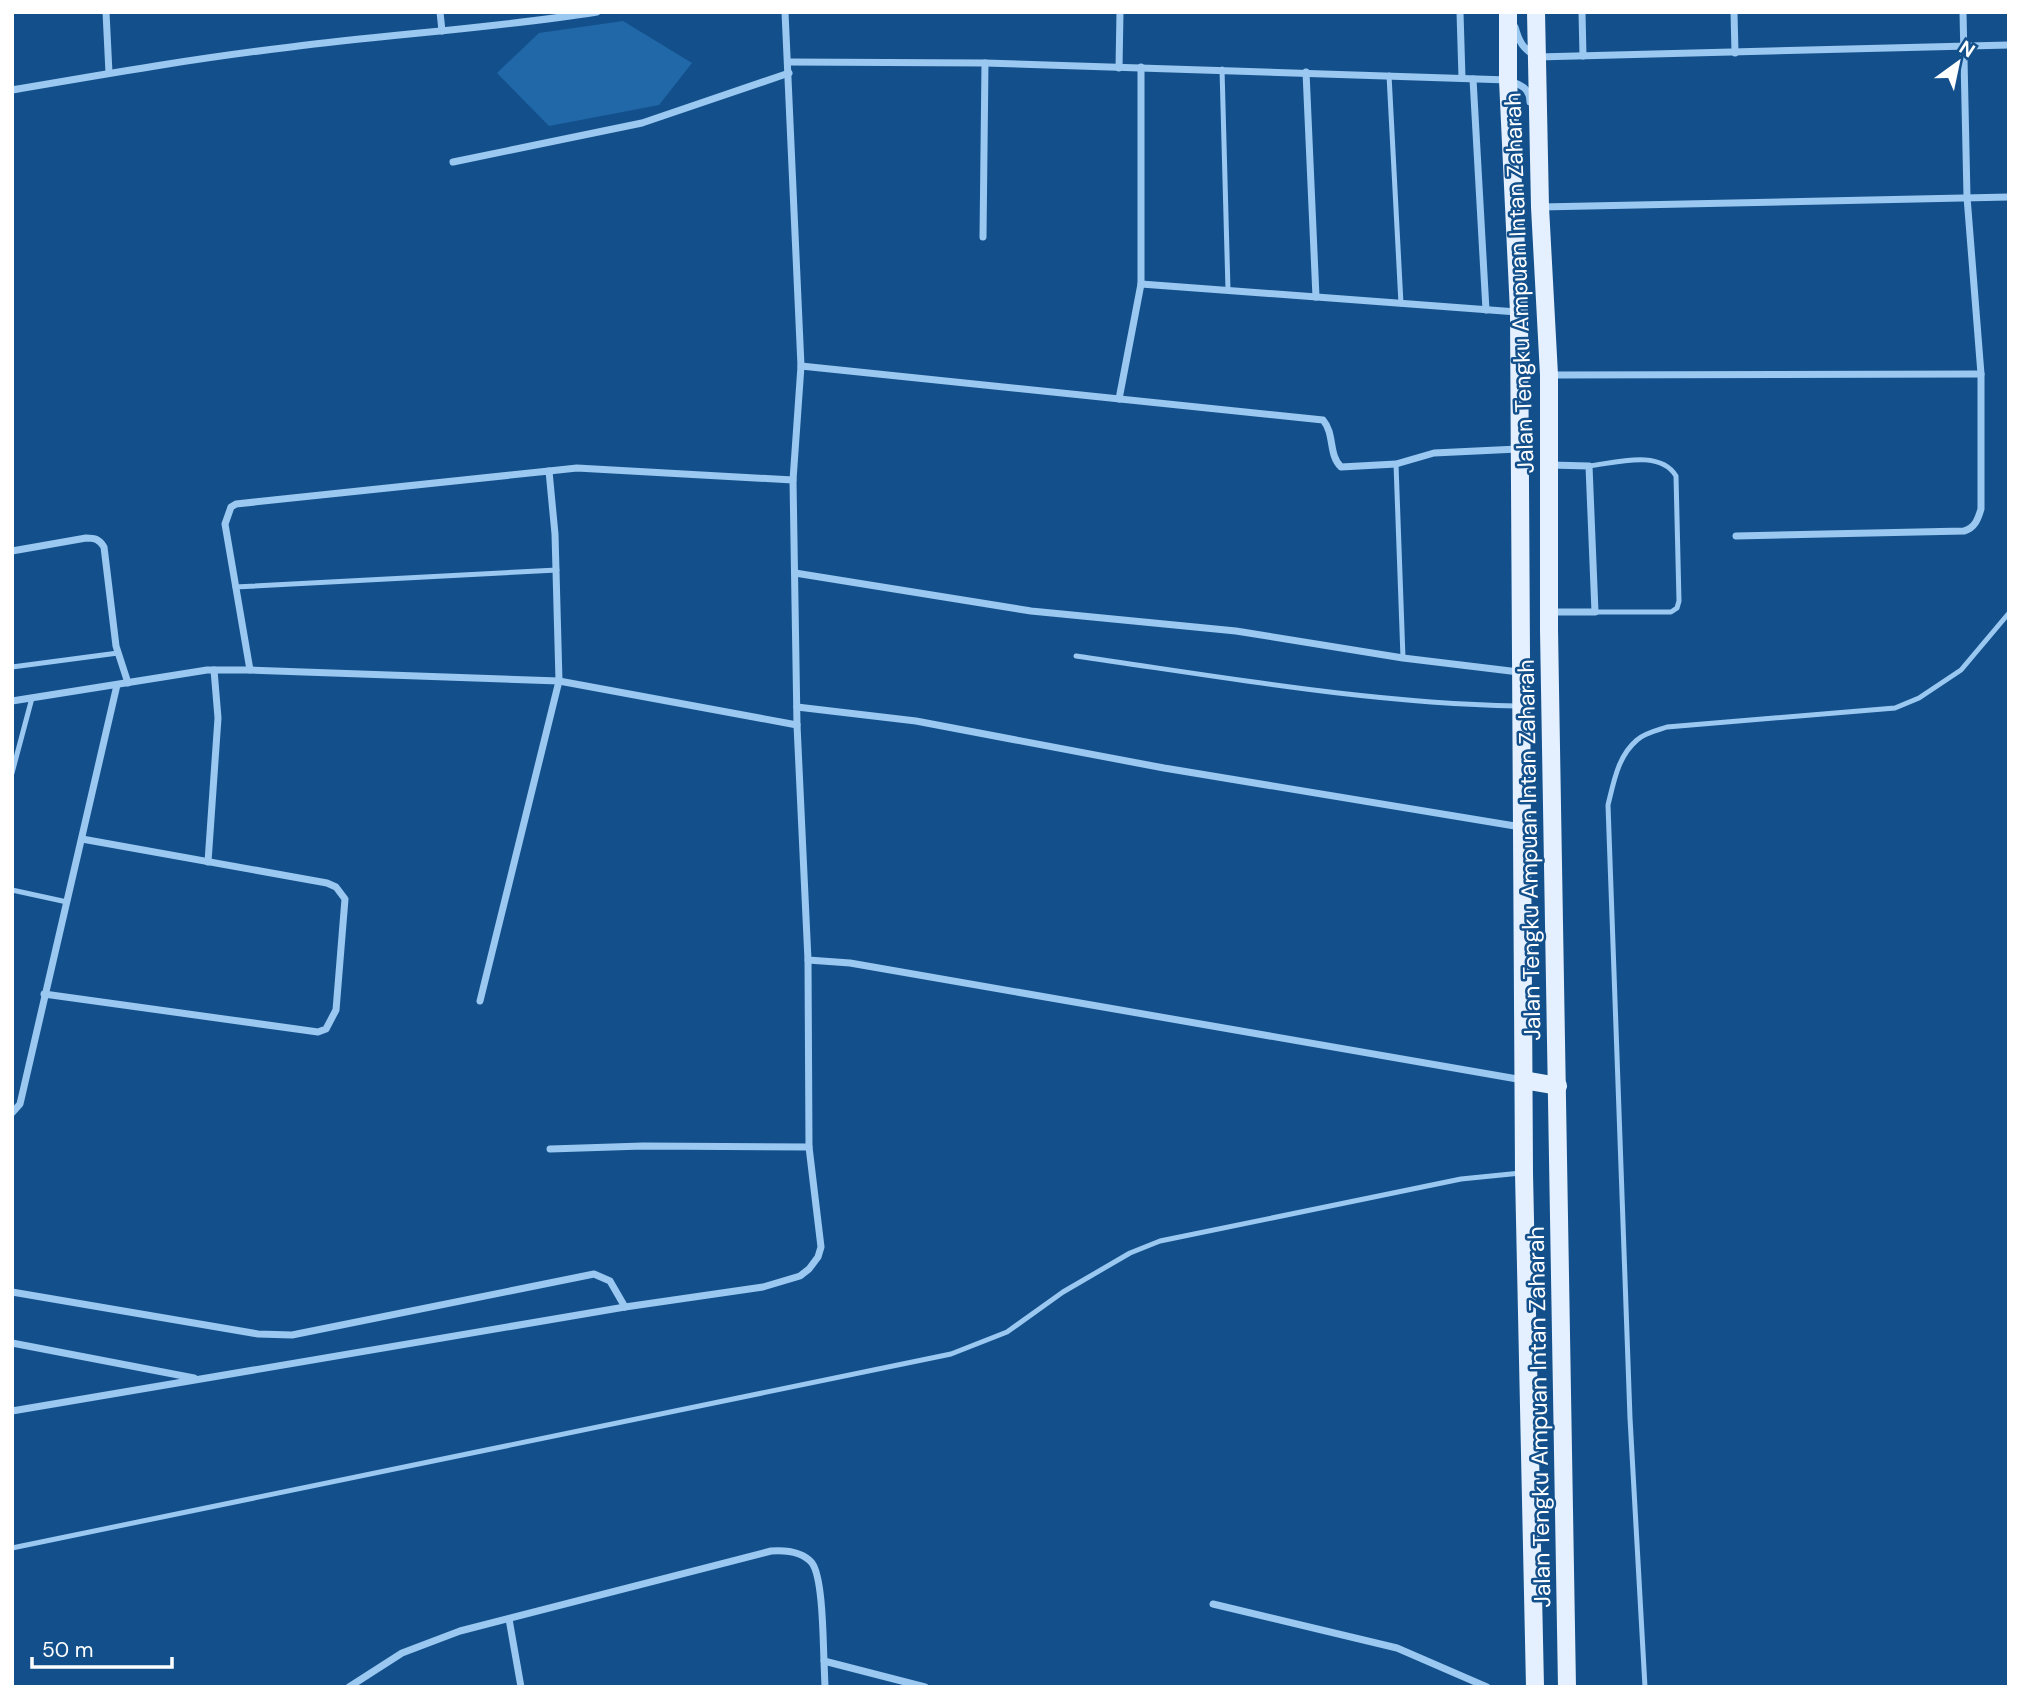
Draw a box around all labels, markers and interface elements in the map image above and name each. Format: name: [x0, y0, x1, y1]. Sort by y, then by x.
north arrow: [1923, 28, 1993, 98]
text: N: [1954, 35, 1980, 63]
street label: Jalan Tengku Ampuan Intan Zaharah: [1497, 92, 1541, 474]
street label: Jalan Tengku Ampuan Intan Zaharah: [1511, 659, 1547, 1041]
street label: Jalan Tengku Ampuan Intan Zaharah: [1521, 1226, 1557, 1608]
scale bar: [32, 1626, 172, 1670]
text: 50 m: [42, 1636, 93, 1664]

